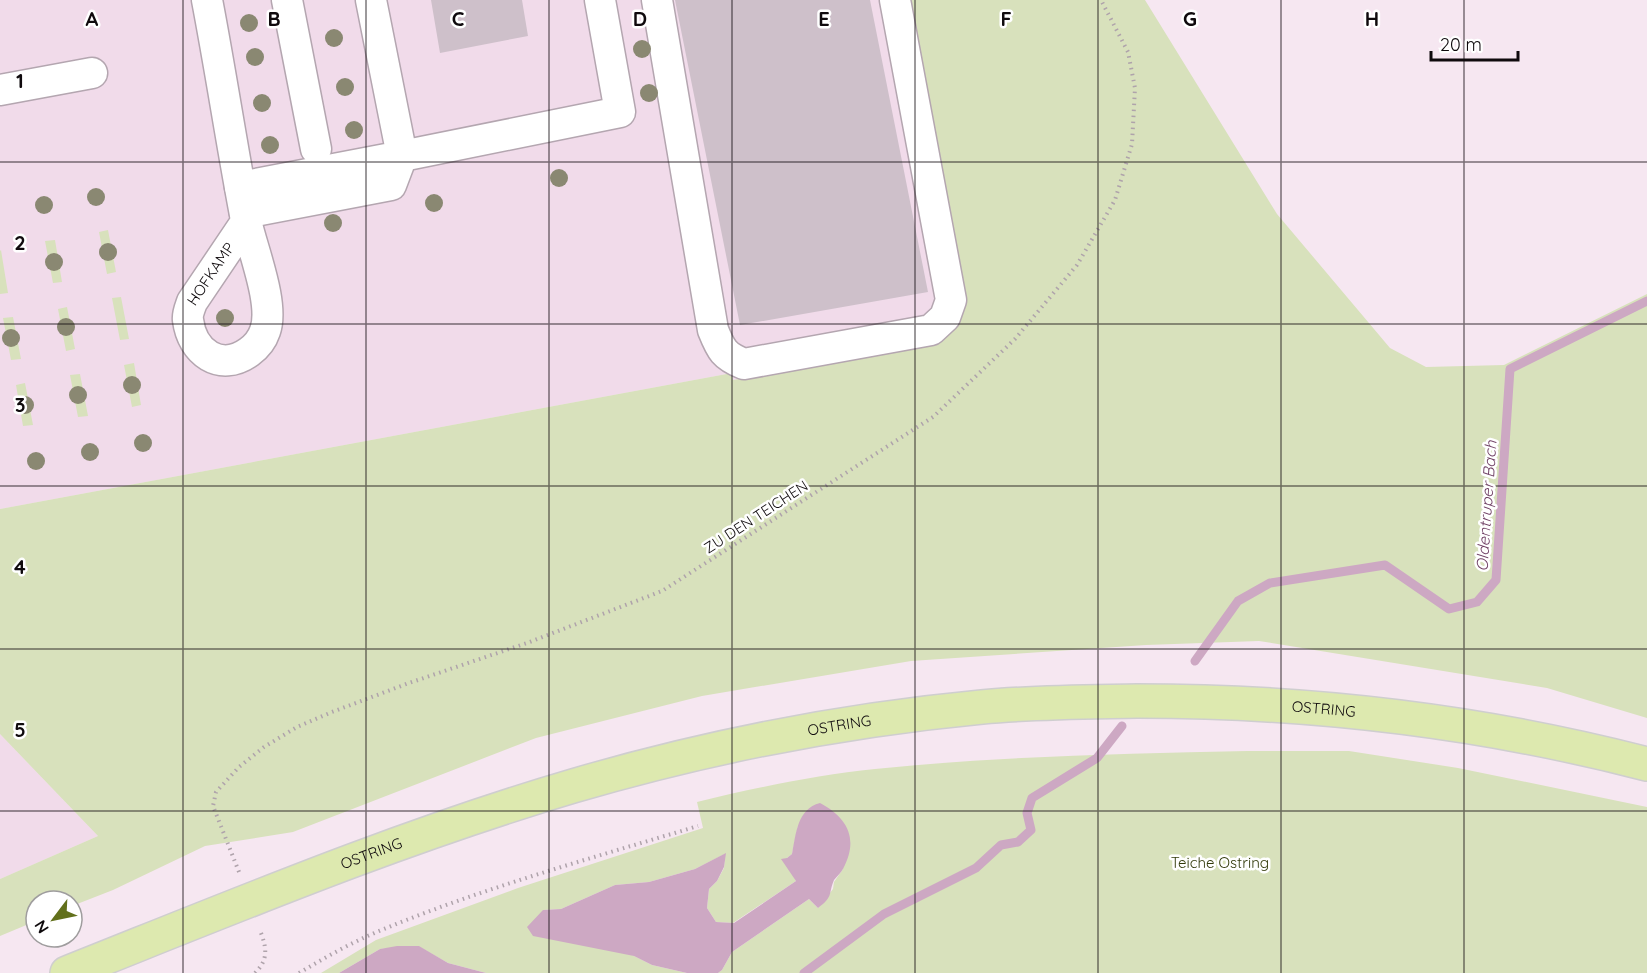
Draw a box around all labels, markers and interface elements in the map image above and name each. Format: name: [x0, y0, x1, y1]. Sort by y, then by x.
text: A: [86, 6, 99, 31]
text: B: [267, 6, 281, 31]
text: C: [452, 6, 465, 31]
text: D: [633, 6, 647, 31]
text: E: [818, 6, 830, 31]
text: F: [1000, 6, 1012, 31]
text: G: [1183, 6, 1197, 31]
text: H: [1365, 6, 1379, 31]
scale bar: [1431, 24, 1518, 62]
text: 20 m: [1440, 33, 1482, 56]
text: 1: [16, 68, 24, 93]
text: 2: [14, 230, 26, 255]
street label: HOFKAMP: [182, 239, 239, 309]
text: 3: [15, 392, 25, 417]
water label: Oldentruper Bach: [1471, 439, 1501, 572]
street label: ZU DEN TEICHEN: [700, 476, 811, 557]
text: 4: [14, 554, 26, 579]
street label: OSTRING: [1291, 697, 1357, 721]
street label: OSTRING: [806, 711, 872, 740]
text: 5: [14, 717, 26, 742]
street label: OSTRING: [338, 833, 405, 873]
park label: Teiche Ostring: [1171, 853, 1269, 872]
north arrow: [24, 889, 84, 949]
text: N: [30, 917, 53, 937]

